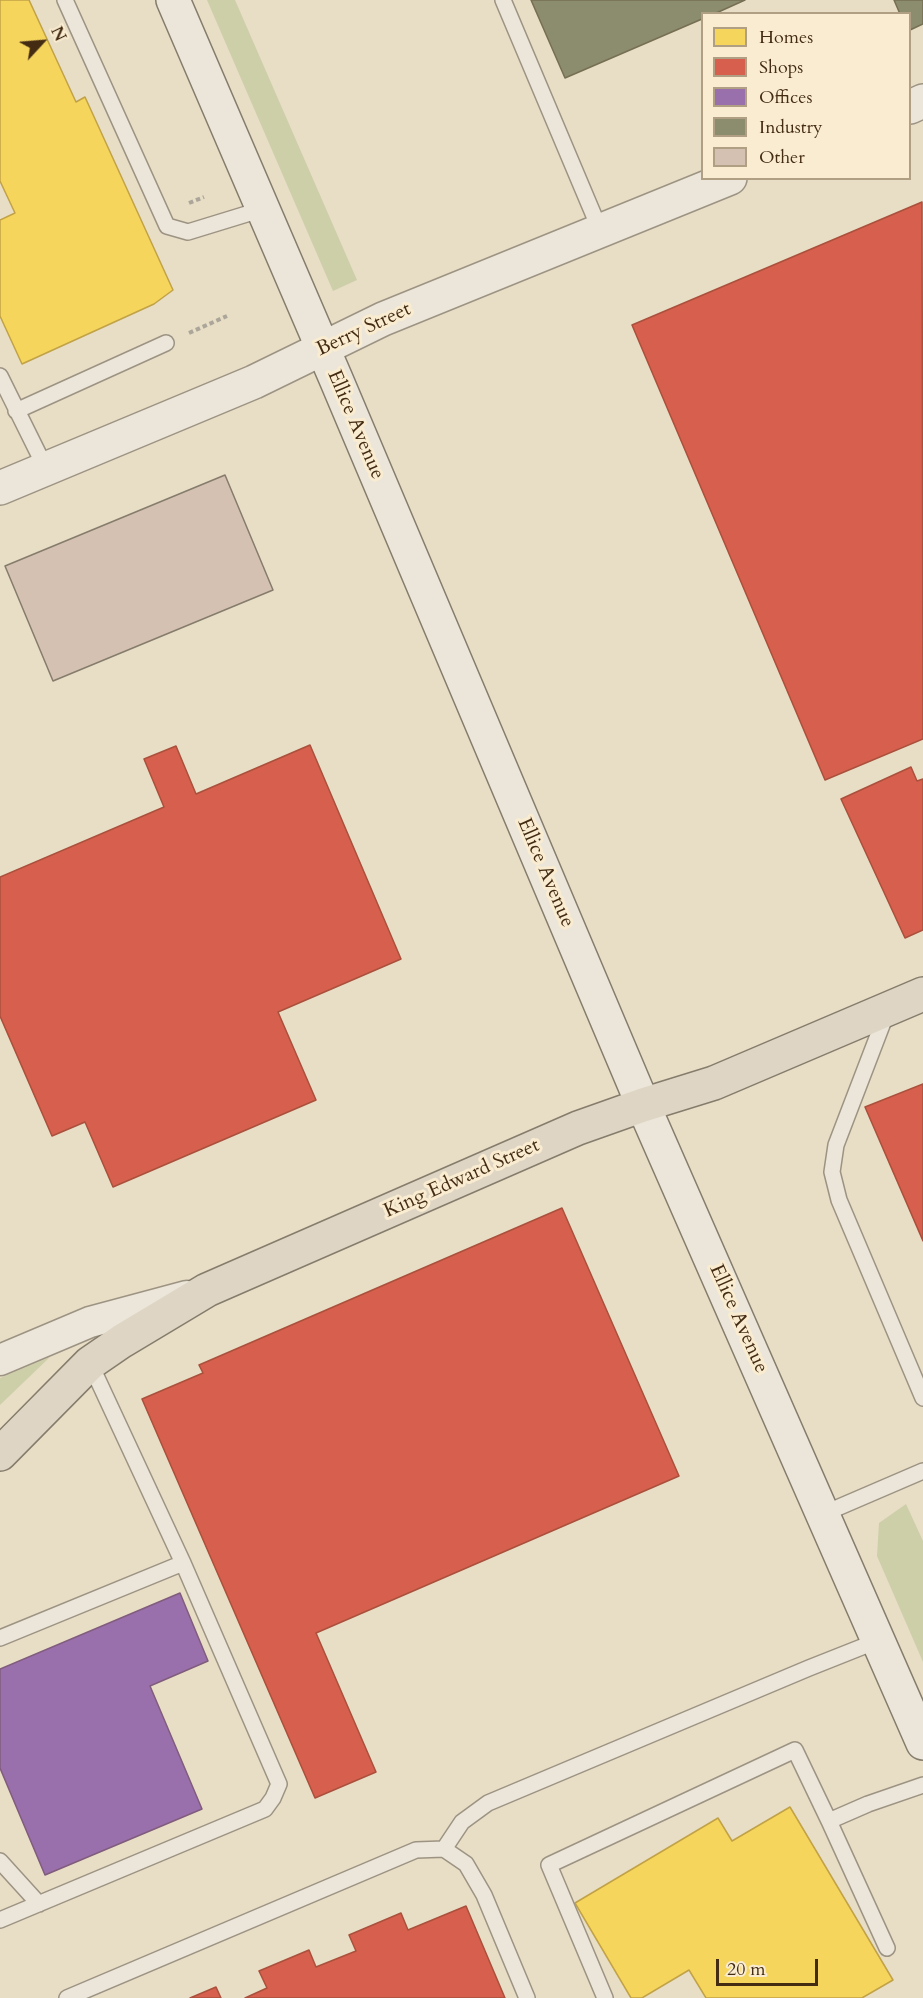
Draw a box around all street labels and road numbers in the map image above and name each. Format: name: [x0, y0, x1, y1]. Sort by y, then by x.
street label: Berry Street: [313, 298, 415, 362]
street label: Ellice Avenue: [321, 367, 389, 483]
street label: Ellice Avenue: [511, 815, 579, 931]
street label: King Edward Street: [381, 1134, 543, 1224]
street label: Ellice Avenue: [703, 1261, 773, 1377]

